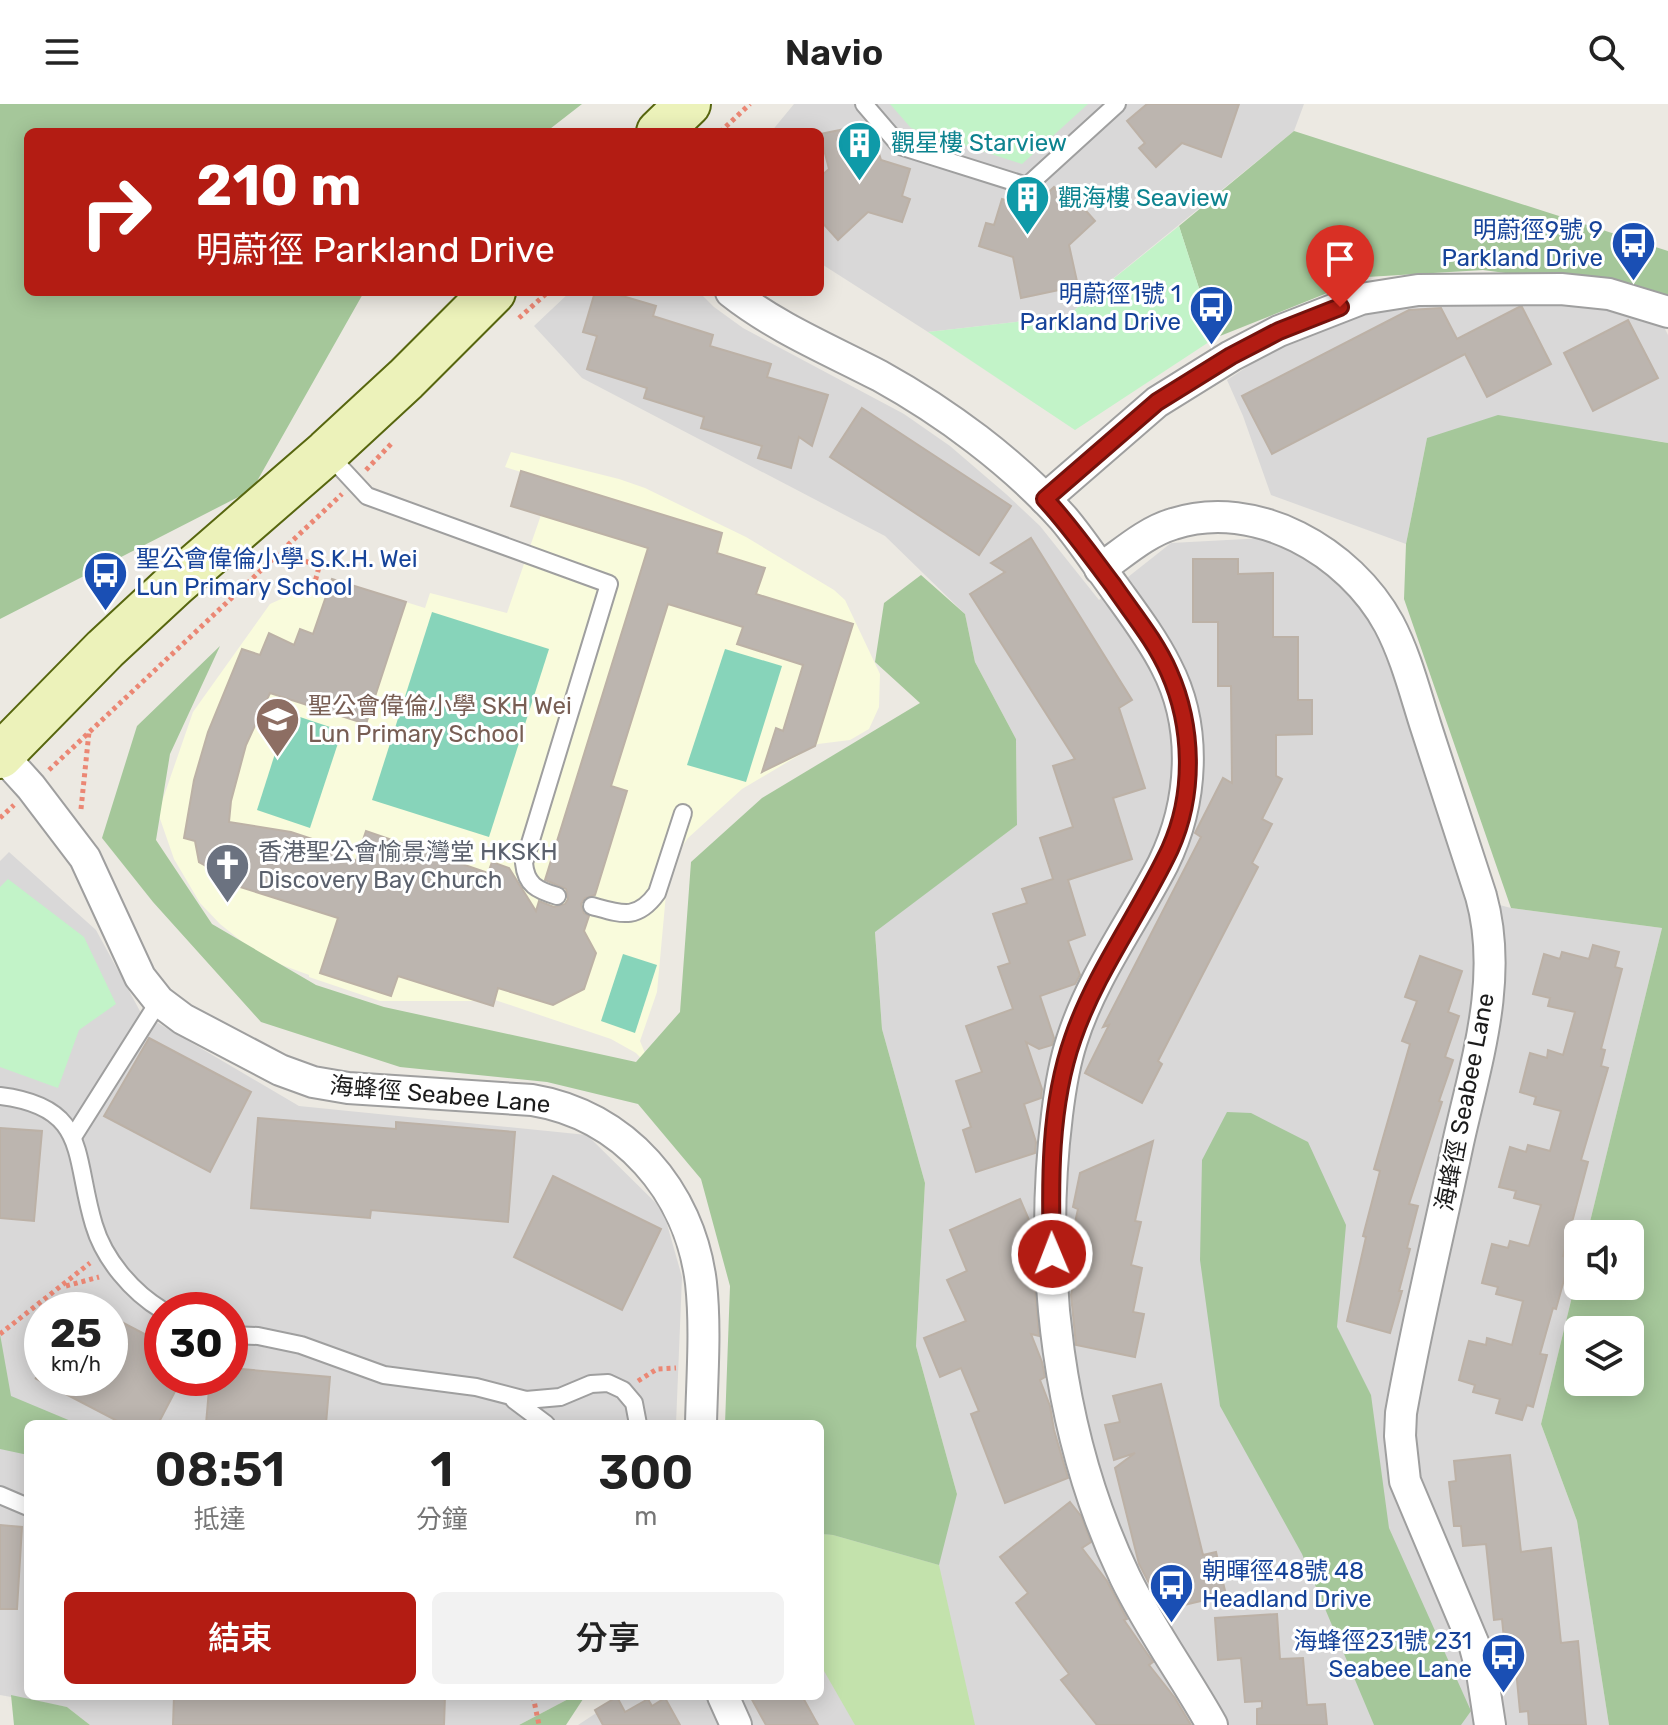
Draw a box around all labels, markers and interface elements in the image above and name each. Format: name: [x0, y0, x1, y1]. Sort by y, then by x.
icon: menu: [40, 30, 84, 74]
icon: search: [1584, 30, 1628, 74]
text: Navio: [785, 31, 883, 74]
building icon: 觀星樓 Starview: [836, 119, 884, 182]
place label: 觀星樓 Starview: [891, 129, 1067, 157]
text: 210 m: [196, 153, 362, 219]
icon: right: [64, 160, 168, 264]
building icon: 觀海樓 Seaview: [1003, 174, 1051, 237]
place label: 觀海樓 Seaview: [1058, 184, 1229, 212]
place label: 明蔚徑9號 9 Parkland Drive: [1442, 216, 1603, 272]
bus stop icon: 明蔚徑9號 9 Parkland Drive: [1610, 220, 1658, 283]
pin: [1306, 225, 1374, 307]
text: 明蔚徑 Parkland Drive: [196, 228, 555, 271]
icon: arrive: [1318, 237, 1362, 281]
place label: 明蔚徑1號 1 Parkland Drive: [1020, 280, 1181, 336]
bus stop icon: 明蔚徑1號 1 Parkland Drive: [1188, 284, 1236, 347]
place label: 聖公會偉倫小學 S.K.H. Wei Lun Primary School: [136, 545, 417, 601]
bus stop icon: 聖公會偉倫小學 S.K.H. Wei Lun Primary School: [81, 549, 129, 612]
place label: 聖公會偉倫小學 SKH Wei Lun Primary School: [308, 692, 572, 748]
school or university icon: 聖公會偉倫小學 SKH Wei Lun Primary School: [253, 696, 301, 759]
place label: 香港聖公會愉景灣堂 HKSKH Discovery Bay Church: [258, 838, 558, 894]
church icon: 香港聖公會愉景灣堂 HKSKH Discovery Bay Church: [203, 842, 251, 905]
street label: 海蜂徑 Seabee Lane: [1430, 991, 1500, 1213]
street label: 海蜂徑 Seabee Lane: [329, 1071, 551, 1119]
position arrow: [1010, 1212, 1094, 1296]
map controls: [1564, 1220, 1644, 1396]
button: sound: [1564, 1220, 1644, 1300]
speed limit sign: 30: [144, 1292, 248, 1396]
text: 25: [50, 1310, 102, 1357]
button: layers: [1564, 1316, 1644, 1396]
text: km/h: [51, 1352, 101, 1376]
text: 08:51: [155, 1441, 285, 1498]
text: 1: [430, 1441, 453, 1498]
text: 300: [598, 1444, 693, 1501]
text: m: [634, 1501, 657, 1532]
text: 抵達: [194, 1504, 246, 1535]
text: 分鐘: [416, 1504, 468, 1535]
place label: 朝暉徑48號 48 Headland Drive: [1202, 1557, 1372, 1613]
bus stop icon: 朝暉徑48號 48 Headland Drive: [1147, 1561, 1195, 1624]
button: 結束: [64, 1592, 416, 1684]
button: 分享: [432, 1592, 784, 1684]
place label: 海蜂徑231號 231 Seabee Lane: [1293, 1627, 1472, 1683]
bus stop icon: 海蜂徑231號 231 Seabee Lane: [1479, 1631, 1527, 1694]

